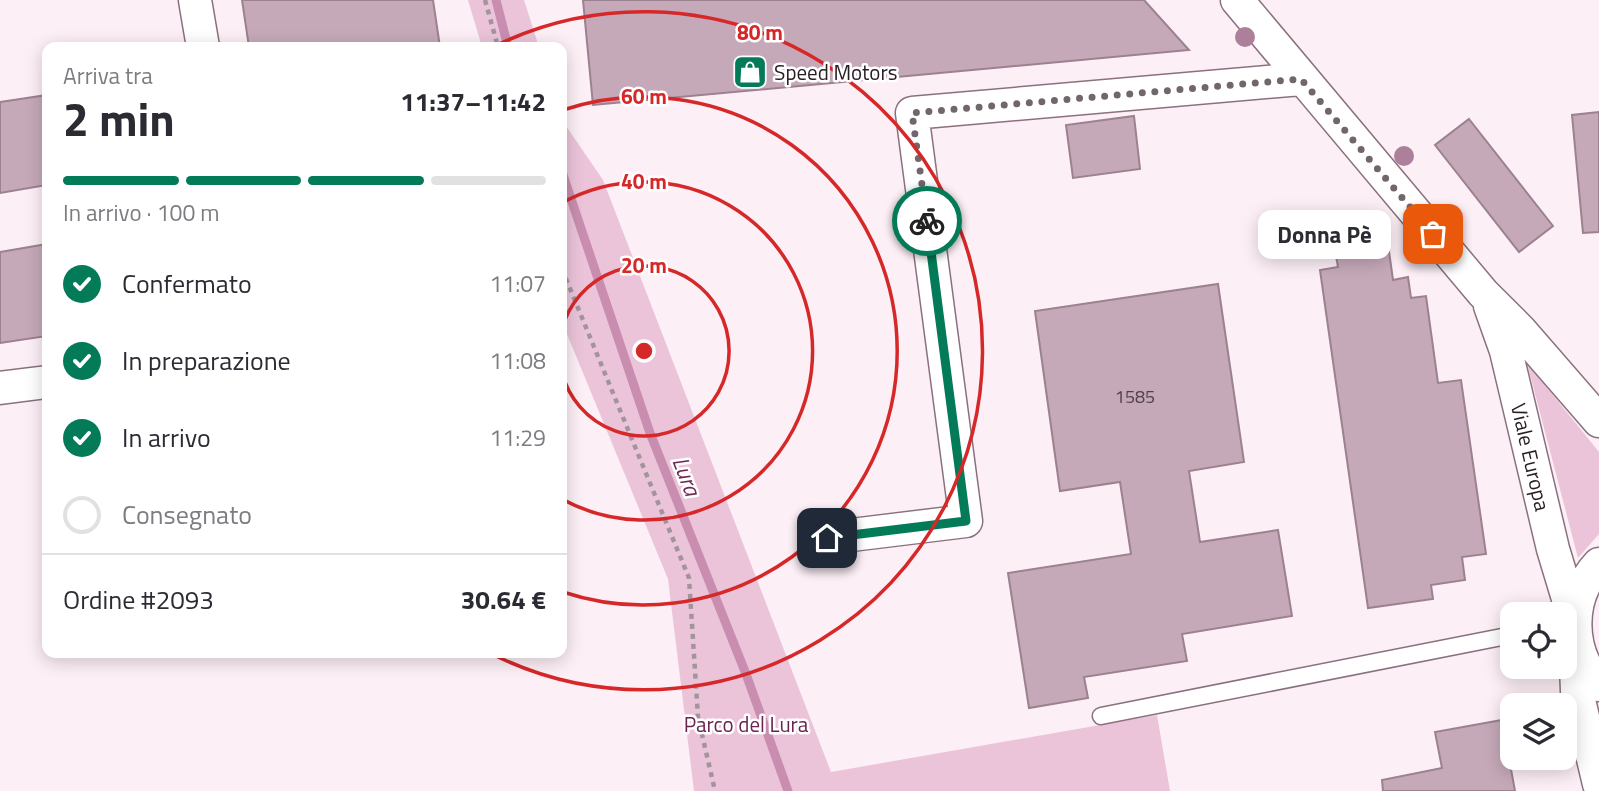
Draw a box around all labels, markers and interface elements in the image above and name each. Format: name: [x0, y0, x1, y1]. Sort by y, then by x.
text: 80 m: [737, 16, 783, 48]
shop icon: Speed Motors: [731, 53, 769, 91]
place label: Speed Motors: [774, 56, 897, 88]
text: Arriva tra: [63, 58, 153, 93]
text: 60 m: [621, 80, 667, 112]
text: 11:37–11:42: [400, 82, 546, 121]
text: 2 min: [63, 84, 175, 154]
text: 40 m: [621, 165, 667, 197]
courier: [892, 186, 962, 256]
text: In arrivo · 100 m: [63, 195, 220, 230]
icon: bike: [908, 202, 946, 240]
pin: [1403, 204, 1463, 264]
callout: Donna Pè: [1258, 210, 1391, 258]
icon: bag: [1414, 215, 1452, 253]
text: Donna Pè: [1277, 217, 1372, 252]
text: 20 m: [621, 249, 667, 281]
text: Confermato: [122, 264, 252, 303]
icon: check: [63, 265, 101, 303]
text: 11:07: [489, 266, 546, 301]
centre of rings: [632, 339, 656, 363]
text: In preparazione: [122, 341, 291, 380]
icon: check: [63, 342, 101, 380]
text: 11:08: [489, 343, 546, 378]
house number: 1585: [1115, 383, 1155, 410]
street label: Viale Europa: [1503, 400, 1559, 515]
text: In arrivo: [122, 418, 211, 457]
icon: check: [63, 419, 101, 457]
text: 11:29: [489, 420, 546, 455]
water label: Lura: [664, 451, 711, 502]
text: Consegnato: [122, 495, 252, 534]
pin: [797, 508, 857, 568]
icon: home: [808, 519, 846, 557]
text: Ordine #2093: [63, 580, 214, 619]
text: 30.64 €: [461, 580, 546, 619]
map controls: [1500, 602, 1577, 770]
button: locate: [1500, 602, 1577, 679]
button: layers: [1500, 693, 1577, 770]
park label: Parco del Lura: [684, 708, 809, 740]

